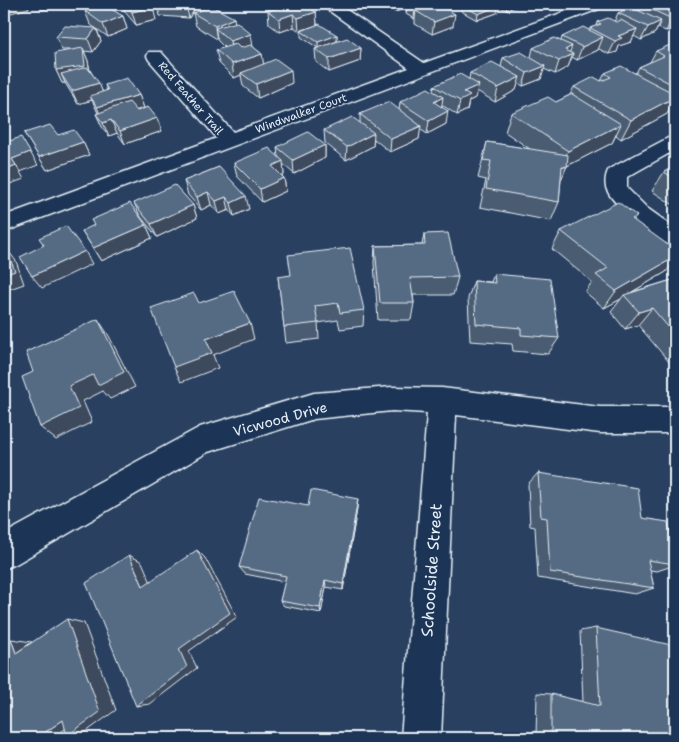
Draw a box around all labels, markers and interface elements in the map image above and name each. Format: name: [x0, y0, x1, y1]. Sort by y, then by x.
street label: Red Feather Trail: [155, 59, 227, 139]
street label: Windwalker Court: [253, 90, 349, 137]
street label: Vicwood Drive: [231, 398, 329, 440]
street label: Schoolside Street: [416, 503, 447, 637]

